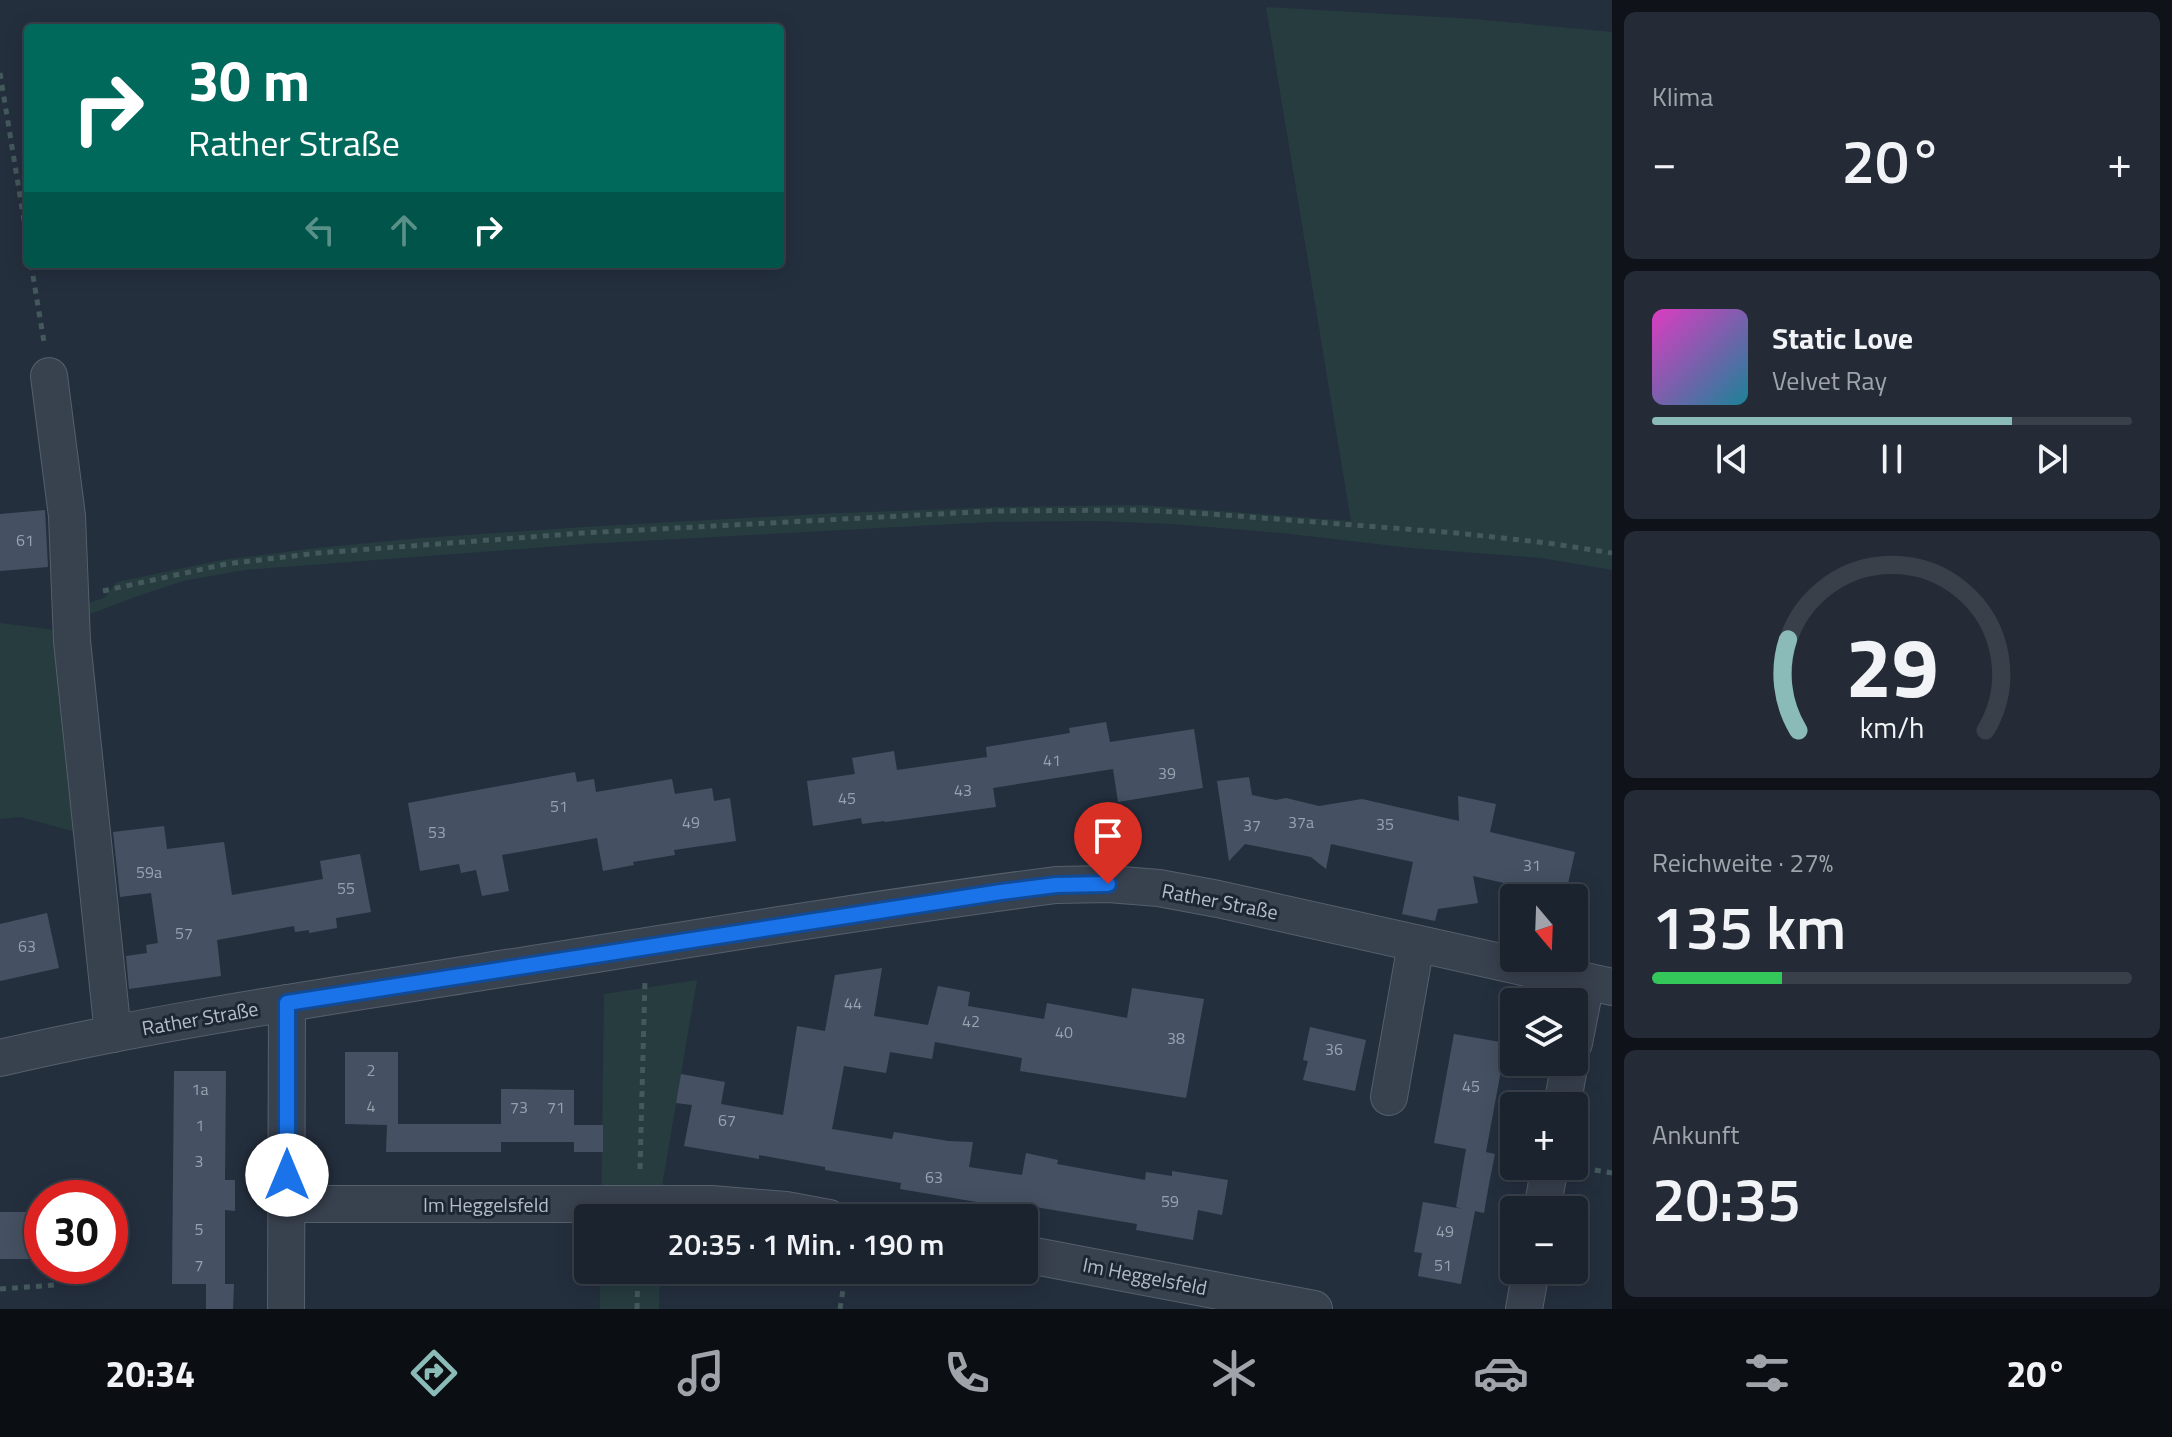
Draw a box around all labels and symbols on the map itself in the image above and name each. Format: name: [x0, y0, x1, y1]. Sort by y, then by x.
house number: 61: [16, 528, 34, 552]
house number: 41: [1043, 748, 1061, 772]
house number: 39: [1158, 761, 1176, 785]
house number: 43: [954, 778, 972, 802]
house number: 45: [838, 786, 856, 810]
house number: 51: [550, 794, 568, 818]
pin: [1074, 802, 1142, 884]
house number: 49: [682, 810, 700, 834]
house number: 37a: [1288, 810, 1314, 834]
house number: 35: [1376, 812, 1394, 836]
house number: 37: [1243, 813, 1261, 837]
house number: 53: [428, 820, 446, 844]
house number: 31: [1523, 853, 1541, 877]
house number: 59a: [136, 860, 162, 884]
street label: Rather Straße: [1159, 875, 1281, 927]
house number: 55: [337, 876, 355, 900]
north arrow: [1500, 884, 1588, 972]
house number: 57: [175, 921, 193, 945]
house number: 63: [18, 934, 36, 958]
house number: 44: [844, 991, 862, 1015]
street label: Rather Straße: [139, 993, 261, 1043]
house number: 42: [962, 1009, 980, 1033]
house number: 40: [1055, 1020, 1073, 1044]
house number: 38: [1167, 1026, 1185, 1050]
house number: 36: [1325, 1037, 1343, 1061]
house number: 2: [367, 1058, 375, 1082]
house number: 45: [1462, 1074, 1480, 1098]
house number: 1a: [192, 1077, 208, 1101]
house number: 4: [367, 1094, 376, 1118]
house number: 73: [510, 1095, 528, 1119]
house number: 71: [547, 1095, 565, 1119]
house number: 67: [718, 1108, 736, 1132]
house number: 1: [196, 1113, 204, 1137]
position arrow: [245, 1133, 329, 1217]
house number: 3: [195, 1149, 203, 1173]
house number: 63: [925, 1165, 943, 1189]
speed limit sign: 30: [24, 1180, 128, 1284]
street label: Im Heggelsfeld: [423, 1189, 549, 1220]
house number: 59: [1161, 1189, 1179, 1213]
house number: 5: [195, 1217, 204, 1241]
house number: 49: [1436, 1219, 1454, 1243]
street label: Im Heggelsfeld: [1080, 1249, 1210, 1303]
house number: 7: [195, 1253, 203, 1277]
house number: 51: [1434, 1253, 1452, 1277]

